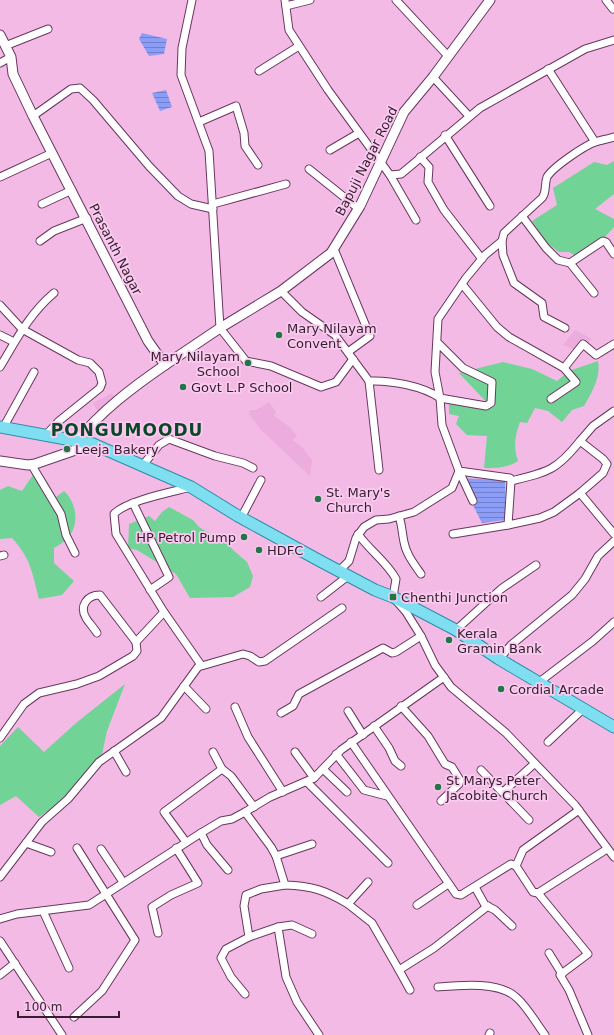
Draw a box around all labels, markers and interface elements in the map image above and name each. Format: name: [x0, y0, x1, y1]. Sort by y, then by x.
street label: Bapuji Nagar Road: [332, 104, 401, 218]
street label: Prasanth Nagar: [86, 201, 145, 298]
place label: Mary Nilayam Convent: [287, 321, 377, 351]
marker: Mary Nilayam Convent: [274, 330, 284, 340]
place label: Mary Nilayam School: [150, 349, 240, 379]
marker: Mary Nilayam School: [243, 358, 253, 368]
place label: Govt L.P School: [191, 380, 292, 395]
marker: Govt L.P School: [178, 382, 188, 392]
district label: PONGUMOODU: [51, 420, 203, 440]
place label: Leeja Bakery: [75, 442, 159, 457]
marker: Leeja Bakery: [62, 444, 72, 454]
place label: St. Mary's Church: [326, 485, 390, 515]
marker: St. Mary's Church: [313, 494, 323, 504]
place label: HP Petrol Pump: [136, 530, 236, 545]
marker: HP Petrol Pump: [239, 532, 249, 542]
place label: HDFC: [267, 543, 303, 558]
marker: HDFC: [254, 545, 264, 555]
place label: Chenthi Junction: [401, 590, 508, 605]
marker: Chenthi Junction: [388, 592, 398, 602]
place label: Kerala Gramin Bank: [457, 626, 542, 656]
marker: Kerala Gramin Bank: [444, 635, 454, 645]
place label: Cordial Arcade: [509, 682, 604, 697]
marker: Cordial Arcade: [496, 684, 506, 694]
place label: St Marys Peter Jacobite Church: [445, 773, 548, 803]
marker: St Marys Peter Jacobite Church: [433, 782, 443, 792]
scale bar: [18, 993, 119, 1019]
text: 100 m: [24, 1000, 62, 1014]

